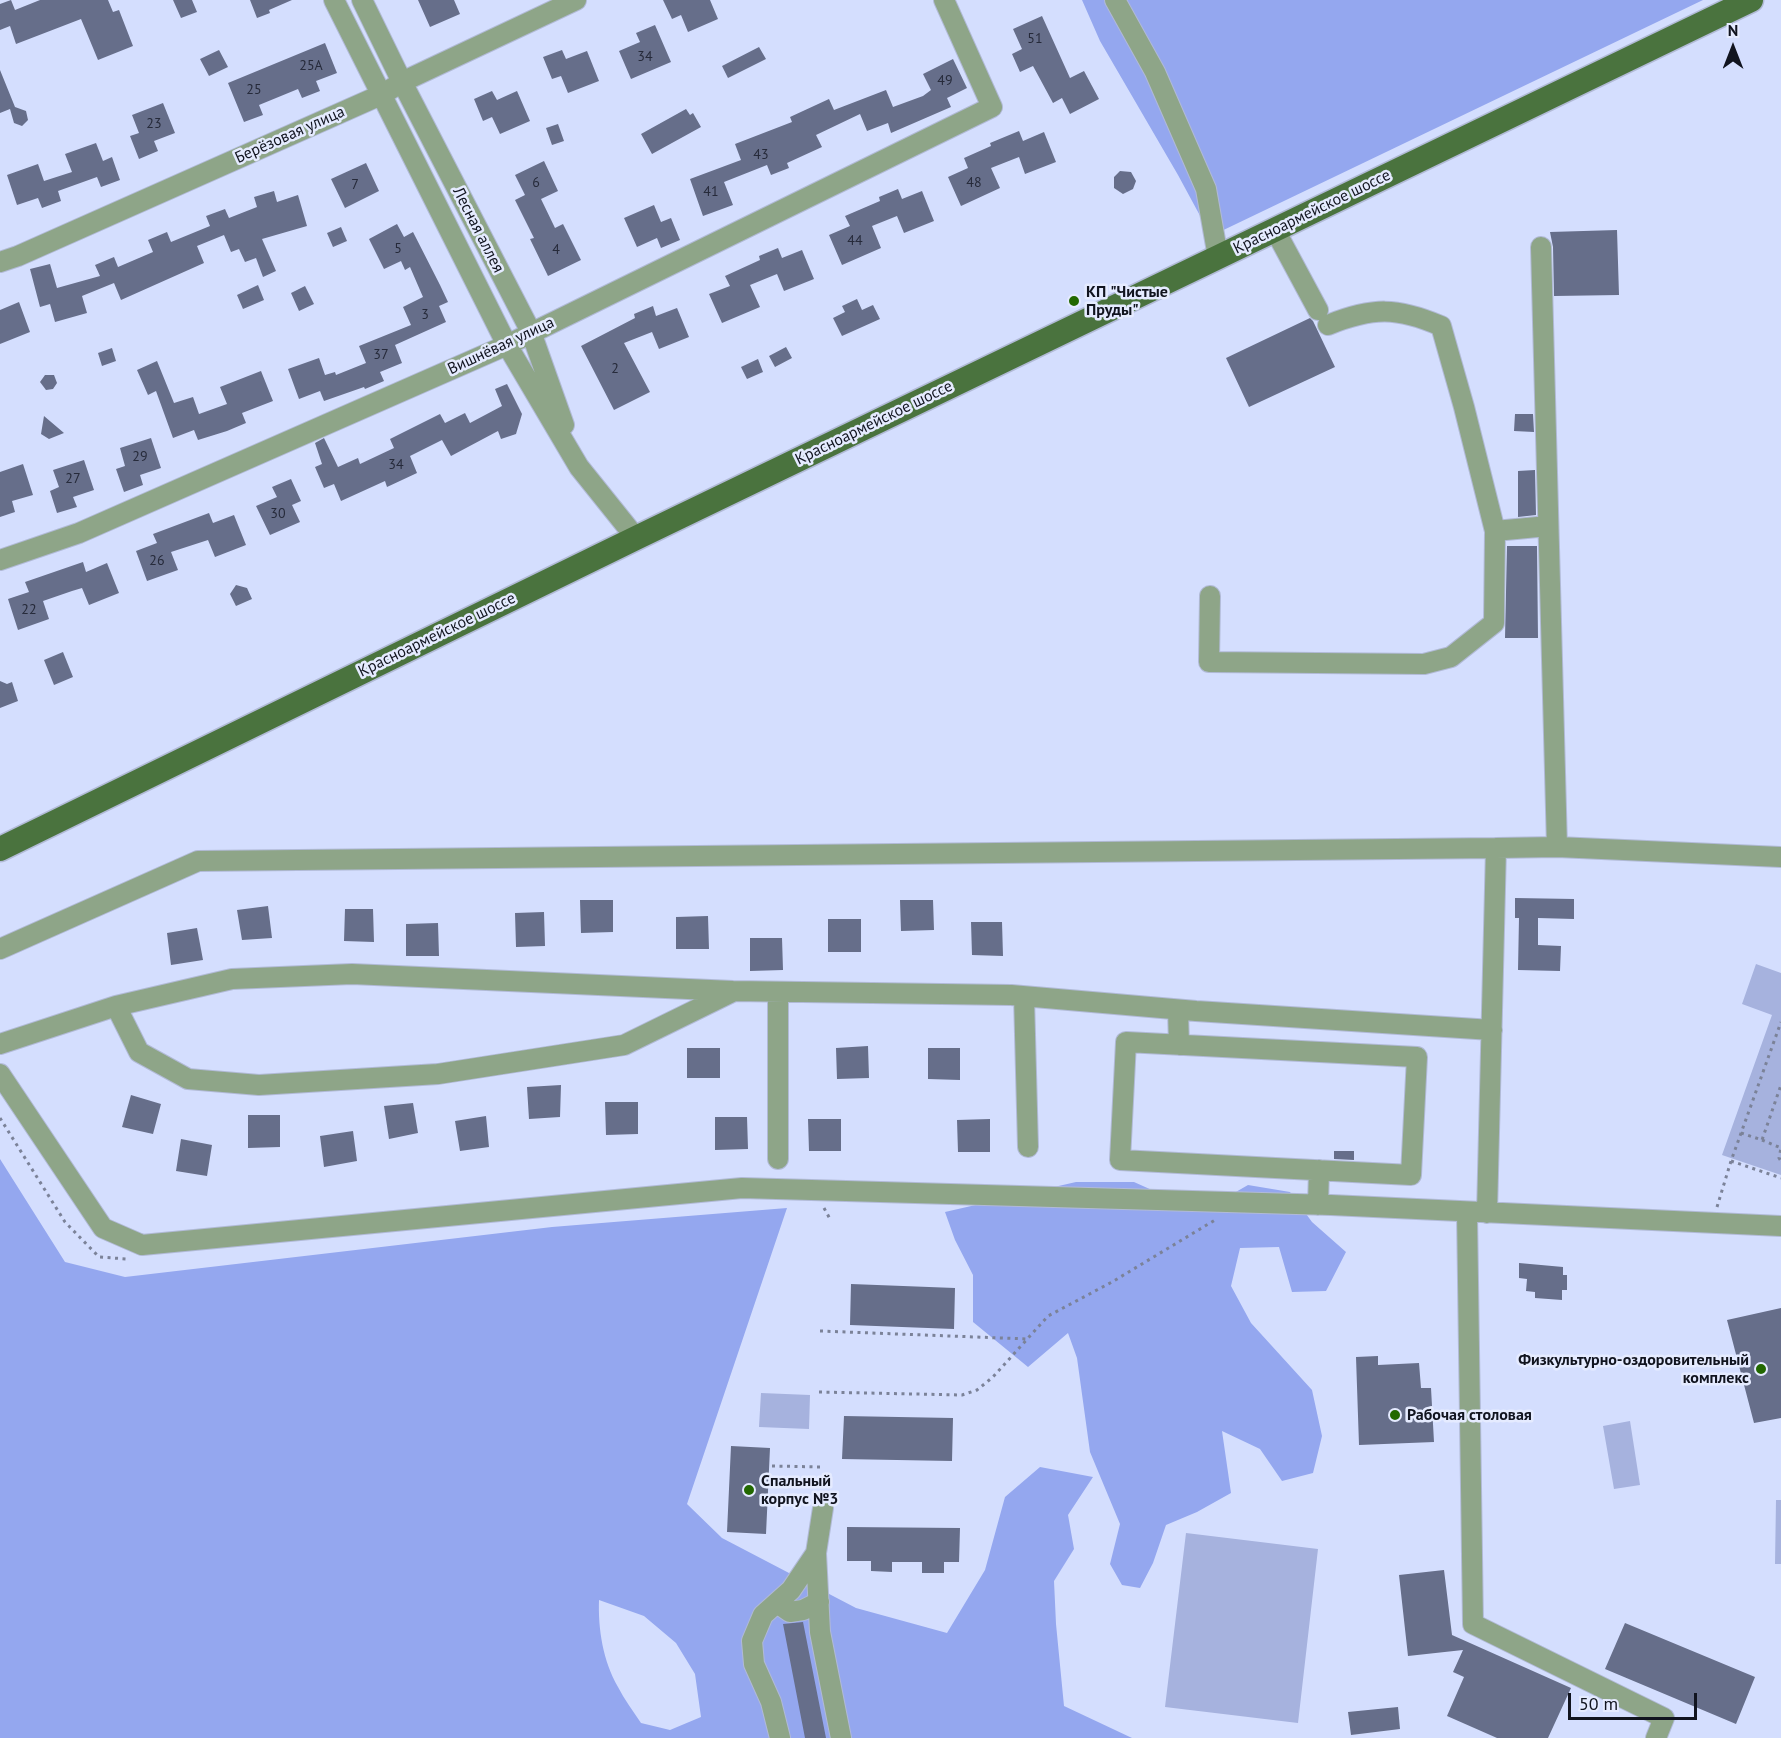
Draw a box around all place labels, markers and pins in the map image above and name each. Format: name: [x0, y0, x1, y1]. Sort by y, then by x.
place label: КП "Чистые Пруды": [1086, 282, 1168, 320]
marker: КП "Чистые Пруды": [1067, 294, 1081, 308]
place label: Физкультурно-оздоровительный комплекс: [1518, 1350, 1749, 1388]
marker: Физкультурно-оздоровительный комплекс: [1754, 1362, 1768, 1376]
place label: Рабочая столовая: [1407, 1405, 1532, 1425]
marker: Рабочая столовая: [1388, 1408, 1402, 1422]
place label: Спальный корпус №3: [761, 1471, 838, 1509]
marker: Спальный корпус №3: [742, 1483, 756, 1497]

